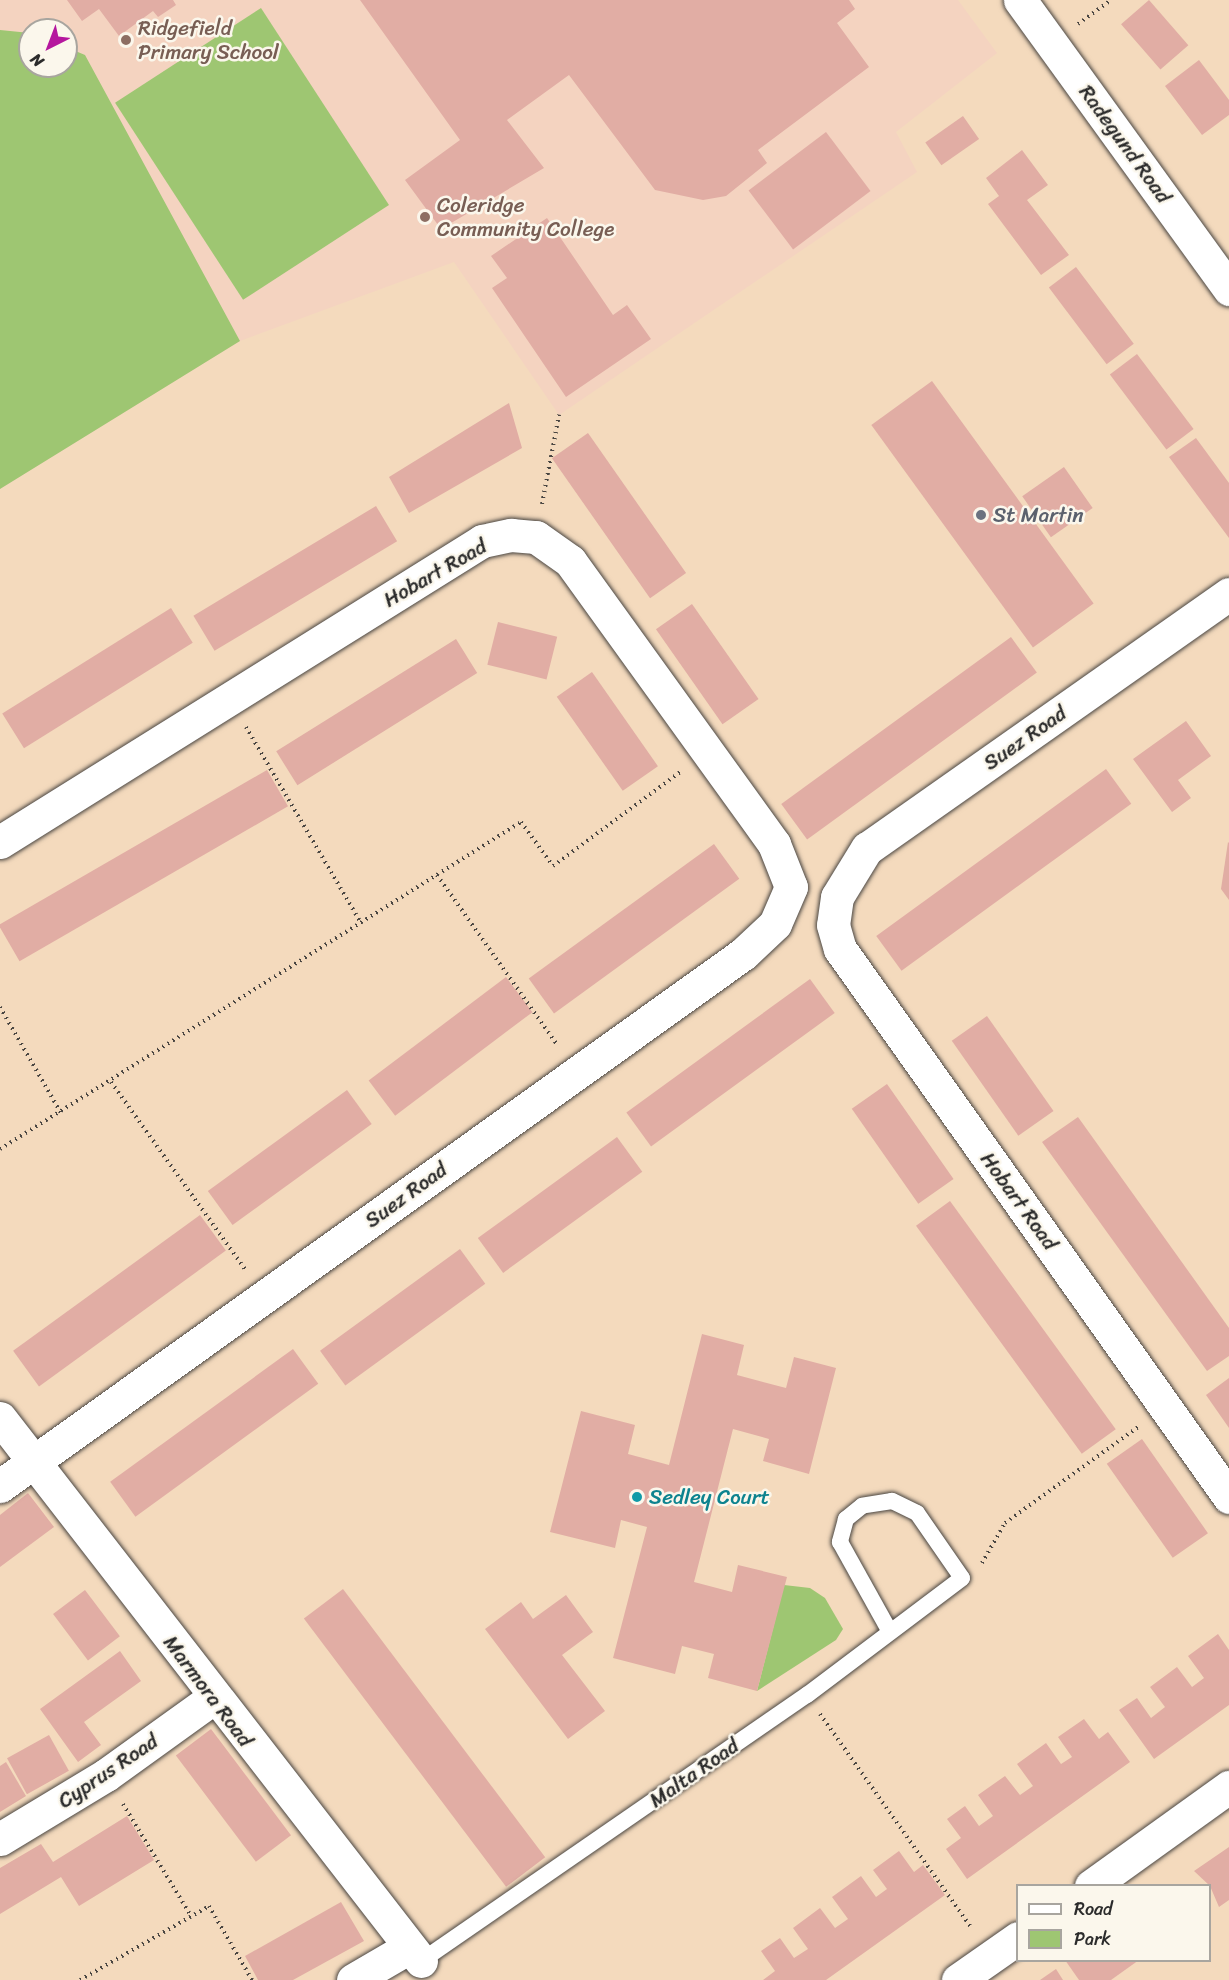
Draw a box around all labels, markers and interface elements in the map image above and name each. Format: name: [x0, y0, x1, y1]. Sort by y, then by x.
place label: Ridgefield Primary School: [138, 15, 279, 65]
north arrow: [18, 18, 78, 78]
marker: Ridgefield Primary School: [119, 33, 133, 47]
text: N: [23, 46, 51, 75]
street label: Radegund Road: [1074, 80, 1176, 208]
place label: Coleridge Community College: [437, 192, 614, 242]
marker: Coleridge Community College: [418, 210, 432, 224]
place label: St Martin: [993, 502, 1083, 528]
marker: St Martin: [974, 508, 988, 522]
street label: Hobart Road: [379, 533, 491, 613]
street label: Suez Road: [979, 700, 1071, 776]
street label: Hobart Road: [975, 1147, 1063, 1255]
street label: Suez Road: [360, 1157, 452, 1233]
place label: Sedley Court: [649, 1484, 770, 1510]
marker: Sedley Court: [630, 1490, 644, 1504]
street label: Marmora Road: [158, 1630, 258, 1752]
street label: Cyprus Road: [53, 1728, 163, 1814]
street label: Malta Road: [644, 1733, 744, 1813]
legend: [1016, 1884, 1211, 1962]
text: Road: [1074, 1893, 1113, 1925]
text: Park: [1074, 1923, 1111, 1955]

